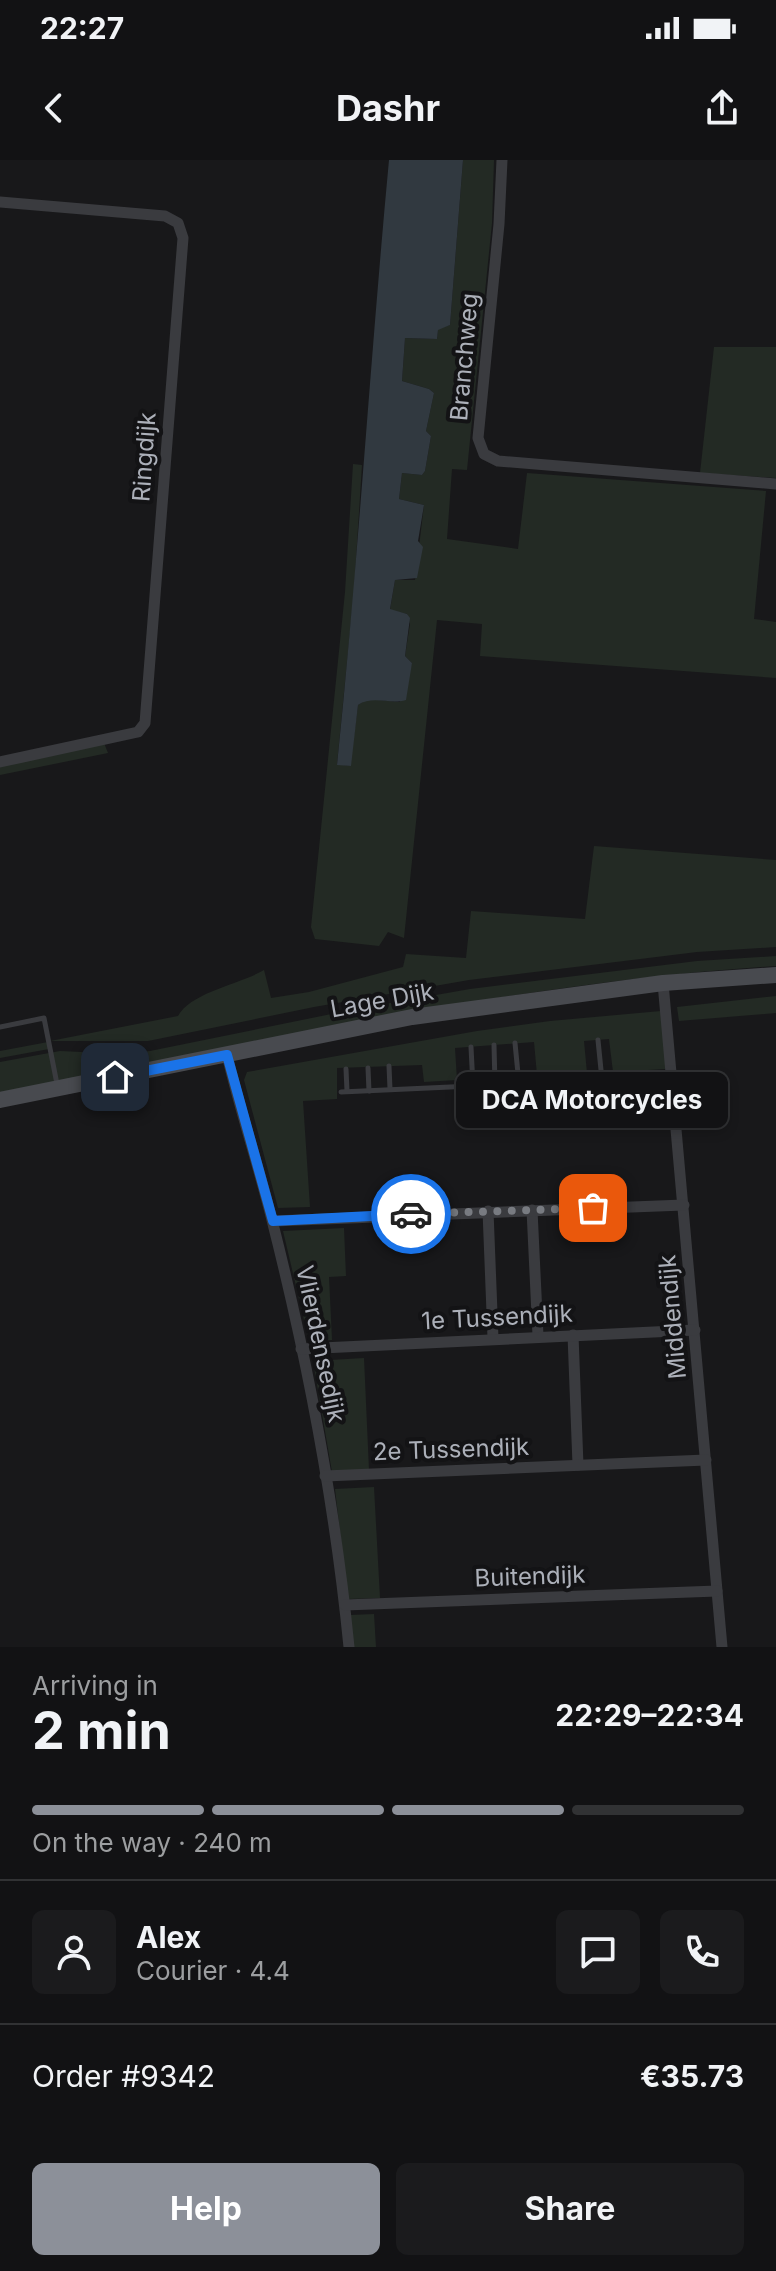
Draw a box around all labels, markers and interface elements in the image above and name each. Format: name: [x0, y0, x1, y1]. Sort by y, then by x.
text: 22:27: [40, 10, 124, 46]
icon: back: [32, 86, 76, 130]
text: Dashr: [336, 86, 440, 130]
icon: share: [700, 86, 744, 130]
street label: Branchweg: [444, 292, 484, 422]
street label: Ringdijk: [126, 411, 162, 503]
street label: Lage Dijk: [328, 977, 436, 1023]
pin: [81, 1043, 149, 1111]
icon: home: [93, 1055, 137, 1099]
callout: DCA Motorcycles: [457, 1072, 729, 1128]
text: DCA Motorcycles: [482, 1084, 702, 1115]
courier: [371, 1174, 451, 1254]
pin: [559, 1174, 627, 1242]
icon: bag: [571, 1186, 615, 1230]
icon: car: [389, 1192, 433, 1236]
street label: Middendijk: [652, 1254, 692, 1380]
street label: Vlierdensedijk: [290, 1263, 352, 1425]
street label: 1e Tussendijk: [421, 1299, 573, 1335]
street label: 2e Tussendijk: [372, 1432, 530, 1466]
street label: Buitendijk: [474, 1560, 586, 1592]
text: Arriving in: [32, 1670, 158, 1701]
text: 22:29–22:34: [555, 1697, 744, 1733]
text: 2 min: [32, 1699, 171, 1762]
text: On the way · 240 m: [32, 1827, 272, 1858]
button: person: [32, 1910, 116, 1994]
button: chat: [556, 1910, 640, 1994]
button: phone: [660, 1910, 744, 1994]
text: Alex: [136, 1919, 201, 1955]
text: Courier · 4.4: [136, 1955, 290, 1986]
text: Order #9342: [32, 2058, 215, 2094]
text: €35.73: [640, 2058, 744, 2094]
button: Help: [32, 2163, 380, 2255]
button: Share: [396, 2163, 744, 2255]

